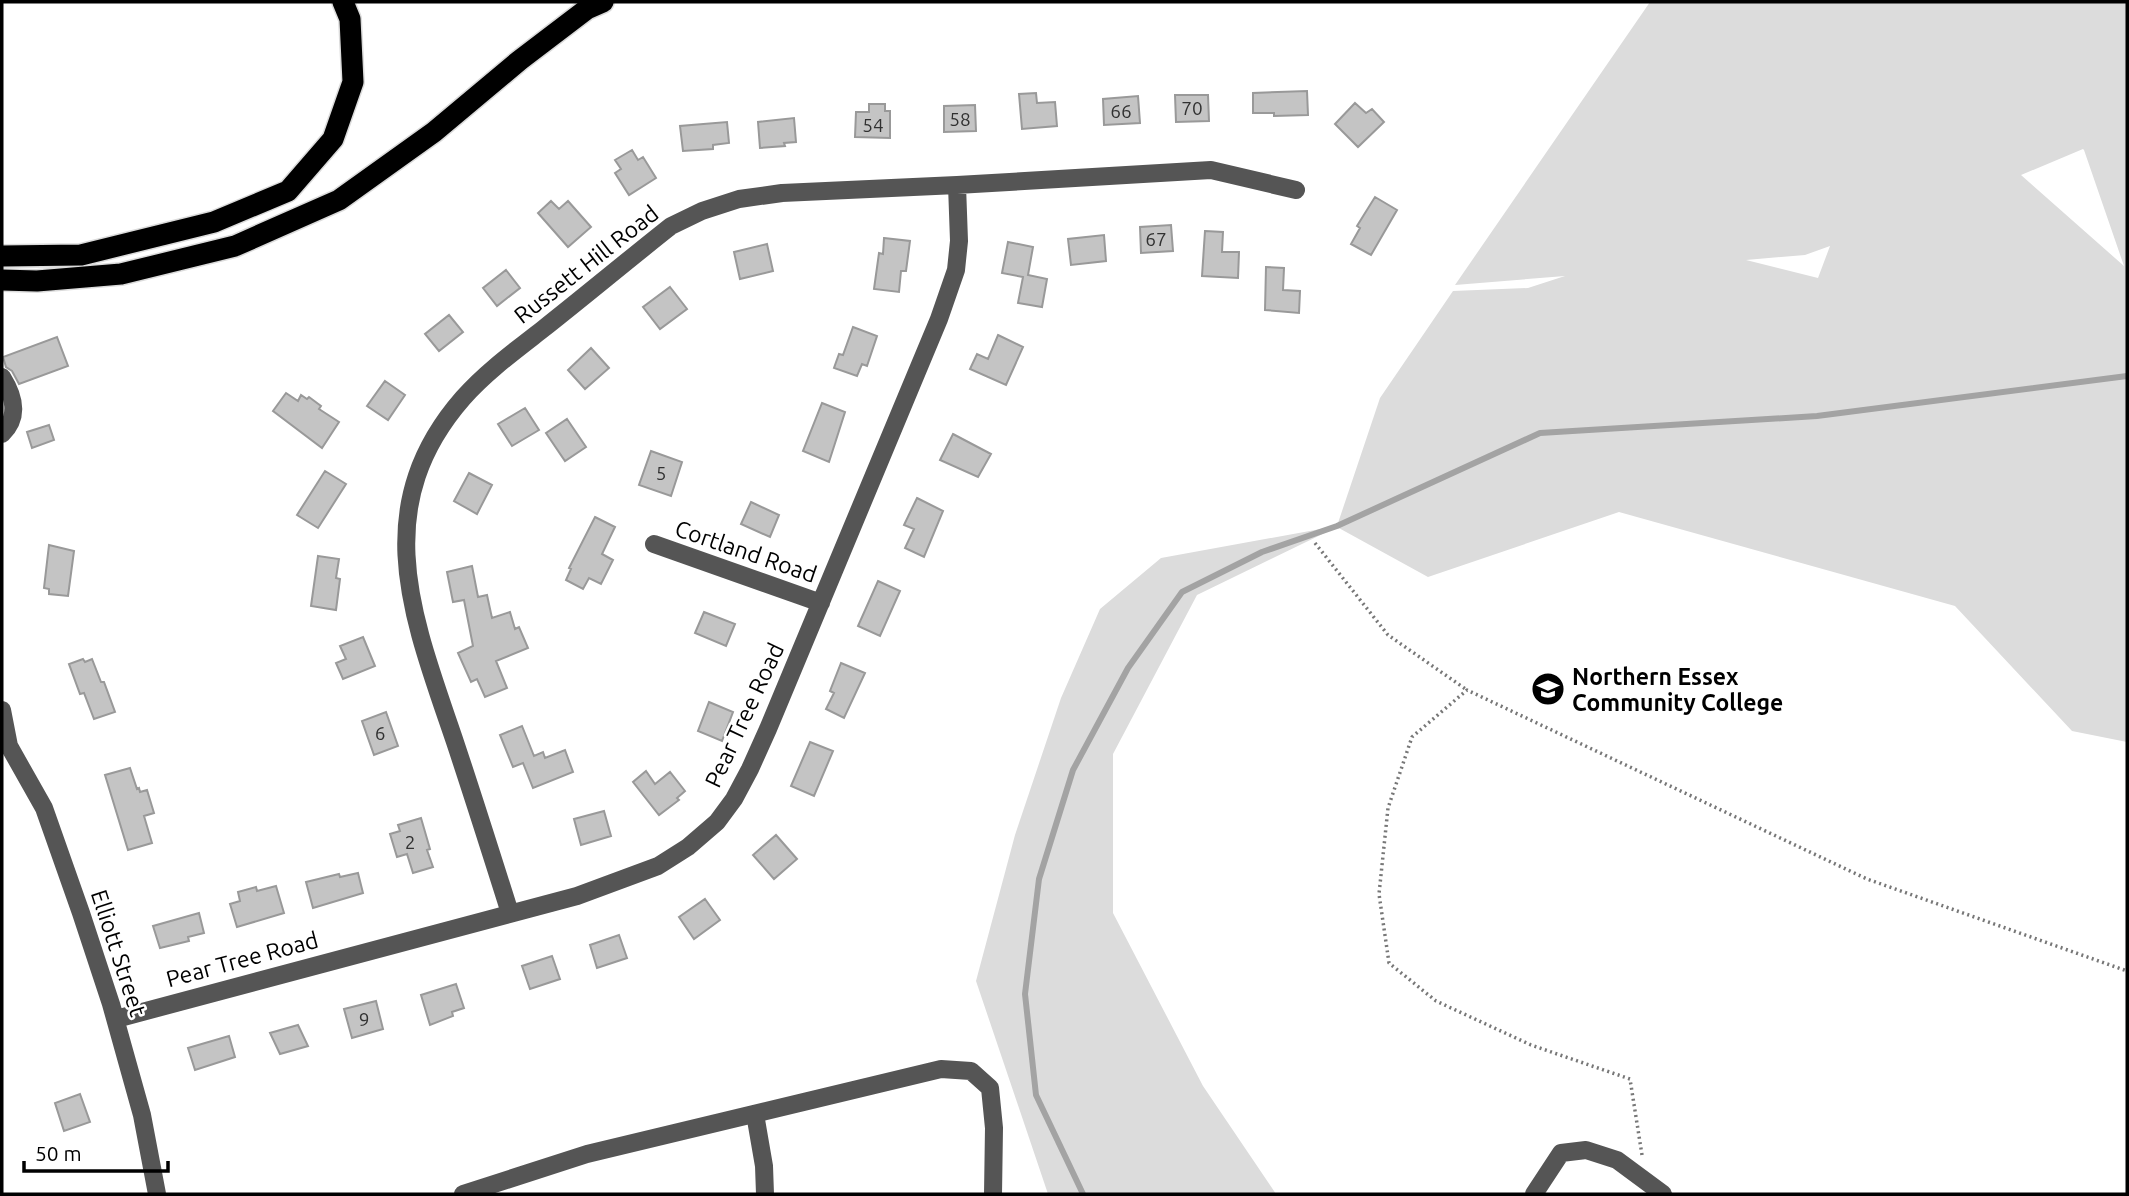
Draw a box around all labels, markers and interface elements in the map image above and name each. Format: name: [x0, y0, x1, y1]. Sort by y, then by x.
house number: 70: [1181, 97, 1203, 119]
house number: 66: [1110, 100, 1132, 122]
house number: 58: [949, 108, 971, 130]
house number: 54: [862, 114, 884, 136]
street label: Russett Hill Road: [509, 200, 663, 328]
house number: 67: [1145, 228, 1167, 250]
house number: 5: [656, 462, 666, 484]
street label: Cortland Road: [672, 515, 820, 587]
street label: Pear Tree Road: [700, 639, 788, 791]
place label: Northern Essex Community College: [1572, 664, 1783, 715]
school or university icon: Northern Essex Community College: [1529, 670, 1567, 708]
house number: 6: [375, 722, 385, 744]
house number: 2: [405, 831, 415, 853]
street label: Elliott Street: [87, 887, 151, 1019]
street label: Pear Tree Road: [163, 927, 321, 991]
house number: 9: [359, 1008, 369, 1030]
scale bar: [24, 1130, 168, 1174]
text: 50 m: [35, 1141, 82, 1165]

